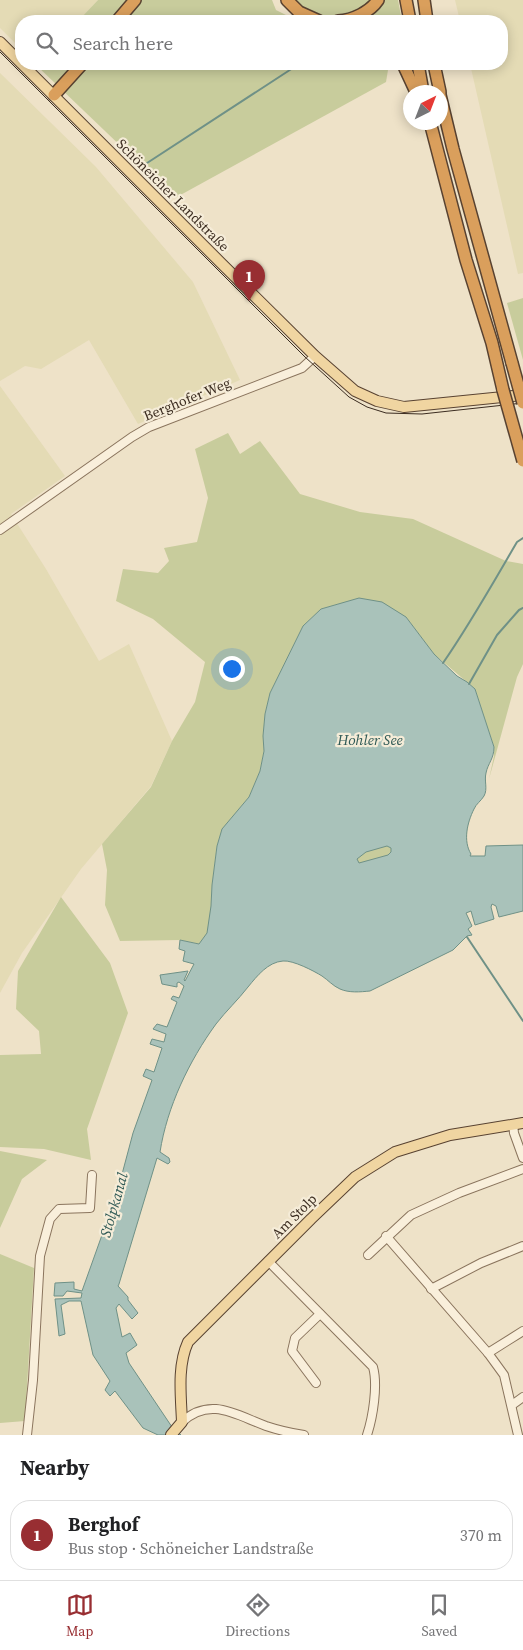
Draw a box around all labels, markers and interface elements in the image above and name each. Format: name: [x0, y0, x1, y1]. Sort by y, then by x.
search box: [15, 15, 508, 70]
icon: search: [33, 29, 61, 57]
text: Search here: [73, 30, 173, 56]
north arrow: [403, 85, 448, 130]
street label: Schöneicher Landstraße: [112, 134, 234, 256]
pin: 1: [233, 260, 265, 301]
street label: Berghofer Weg: [140, 372, 234, 426]
your location: [219, 656, 245, 682]
water label: Hohler See: [336, 729, 403, 750]
water label: Stolpkanal: [94, 1169, 133, 1240]
street label: Am Stolp: [267, 1189, 321, 1243]
text: Nearby: [20, 1453, 90, 1482]
text: Berghof: [68, 1511, 139, 1537]
text: 1: [33, 1524, 41, 1546]
text: 370 m: [460, 1524, 502, 1546]
text: Bus stop · Schöneicher Landstraße: [68, 1537, 314, 1559]
tab: Map: [66, 1591, 94, 1641]
tab: Directions: [225, 1591, 290, 1641]
tab: Saved: [421, 1591, 457, 1641]

